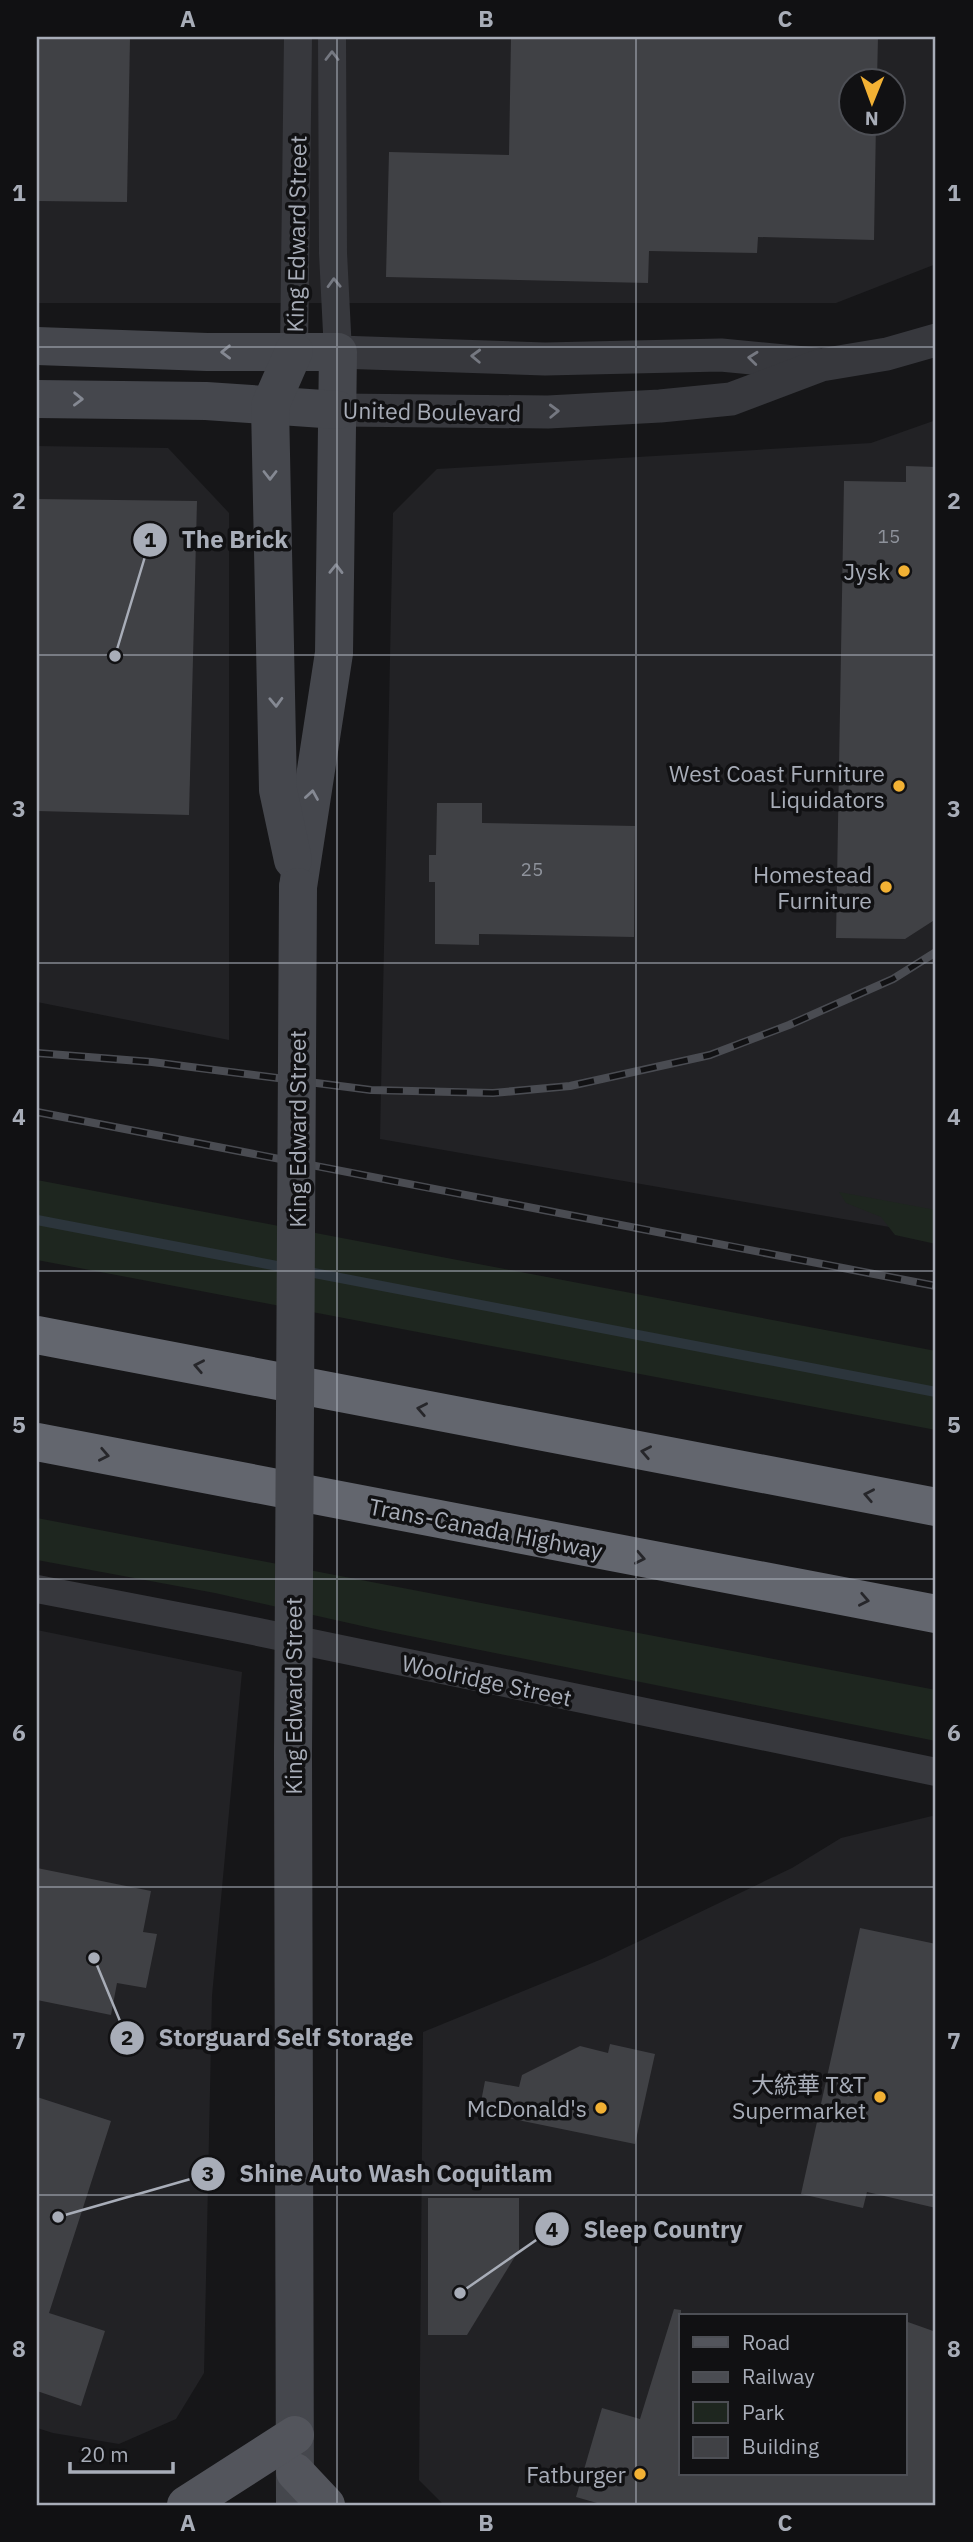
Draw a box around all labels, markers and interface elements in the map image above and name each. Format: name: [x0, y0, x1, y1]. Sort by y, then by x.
text: A: [180, 3, 196, 33]
text: B: [478, 3, 494, 33]
text: C: [778, 3, 793, 33]
one-way arrow: [324, 50, 340, 61]
north arrow: [836, 66, 906, 136]
text: N: [865, 107, 879, 131]
street label: King Edward Street: [279, 135, 313, 333]
text: 1: [12, 177, 26, 207]
text: 1: [947, 177, 961, 207]
one-way arrow: [327, 278, 342, 289]
one-way arrow: [220, 344, 231, 360]
one-way arrow: [471, 349, 482, 364]
one-way arrow: [747, 351, 758, 366]
one-way arrow: [72, 392, 83, 407]
street label: United Boulevard: [343, 394, 521, 428]
one-way arrow: [548, 404, 559, 419]
one-way arrow: [262, 470, 278, 480]
text: 2: [12, 485, 26, 515]
text: 2: [947, 485, 961, 515]
callout: The Brick: [133, 518, 302, 563]
text: The Brick: [182, 523, 288, 555]
house number: 15: [878, 524, 900, 548]
text: 1: [144, 525, 157, 553]
place label: Jysk: [844, 556, 890, 586]
one-way arrow: [328, 563, 344, 574]
marker: Jysk: [896, 563, 912, 579]
one-way arrow: [268, 697, 284, 708]
place label: West Coast Furniture Liquidators: [669, 758, 885, 814]
marker: West Coast Furniture Liquidators: [891, 778, 907, 794]
one-way arrow: [304, 789, 319, 801]
text: 3: [12, 793, 26, 823]
text: 3: [947, 793, 961, 823]
house number: 25: [521, 857, 543, 881]
place label: Homestead Furniture: [753, 859, 872, 915]
marker: Homestead Furniture: [878, 879, 894, 895]
street label: King Edward Street: [282, 1030, 312, 1228]
text: 4: [12, 1101, 26, 1131]
text: 4: [947, 1101, 961, 1131]
one-way arrow: [193, 1360, 205, 1375]
one-way arrow: [416, 1402, 428, 1417]
text: 5: [12, 1409, 26, 1439]
text: 5: [947, 1409, 961, 1439]
one-way arrow: [640, 1445, 652, 1460]
one-way arrow: [98, 1447, 110, 1462]
one-way arrow: [863, 1488, 875, 1503]
street label: Trans-Canada Highway: [367, 1491, 606, 1565]
one-way arrow: [634, 1549, 646, 1564]
one-way arrow: [857, 1592, 869, 1607]
street label: King Edward Street: [278, 1597, 308, 1795]
street label: Woolridge Street: [399, 1647, 575, 1713]
text: 6: [12, 1717, 26, 1747]
text: 6: [947, 1717, 961, 1747]
callout: Storguard Self Storage: [110, 2015, 428, 2060]
text: Storguard Self Storage: [159, 2021, 413, 2053]
text: 2: [121, 2023, 133, 2051]
text: 7: [12, 2025, 26, 2055]
text: 7: [947, 2025, 961, 2055]
place label: 大統華 T&T Supermarket: [732, 2069, 866, 2125]
marker: 大統華 T&T Supermarket: [872, 2089, 888, 2105]
place label: McDonald's: [467, 2093, 587, 2123]
marker: McDonald's: [593, 2100, 609, 2116]
callout: Shine Auto Wash Coquitlam: [191, 2151, 567, 2196]
text: Shine Auto Wash Coquitlam: [239, 2157, 553, 2189]
text: 3: [202, 2159, 214, 2187]
callout: Sleep Country: [534, 2207, 756, 2252]
text: Sleep Country: [583, 2213, 743, 2245]
text: 4: [546, 2215, 558, 2243]
legend: [679, 2314, 906, 2476]
text: Road: [742, 2328, 790, 2356]
text: 8: [12, 2333, 26, 2363]
text: 8: [947, 2333, 961, 2363]
text: Railway: [742, 2362, 815, 2390]
text: Park: [742, 2398, 785, 2426]
scale bar: [70, 2430, 173, 2474]
text: Building: [742, 2432, 819, 2460]
text: 20 m: [80, 2440, 129, 2468]
place label: Fatburger: [526, 2459, 627, 2489]
marker: Fatburger: [632, 2466, 648, 2482]
text: A: [180, 2507, 196, 2537]
text: B: [478, 2507, 494, 2537]
text: C: [778, 2507, 793, 2537]

